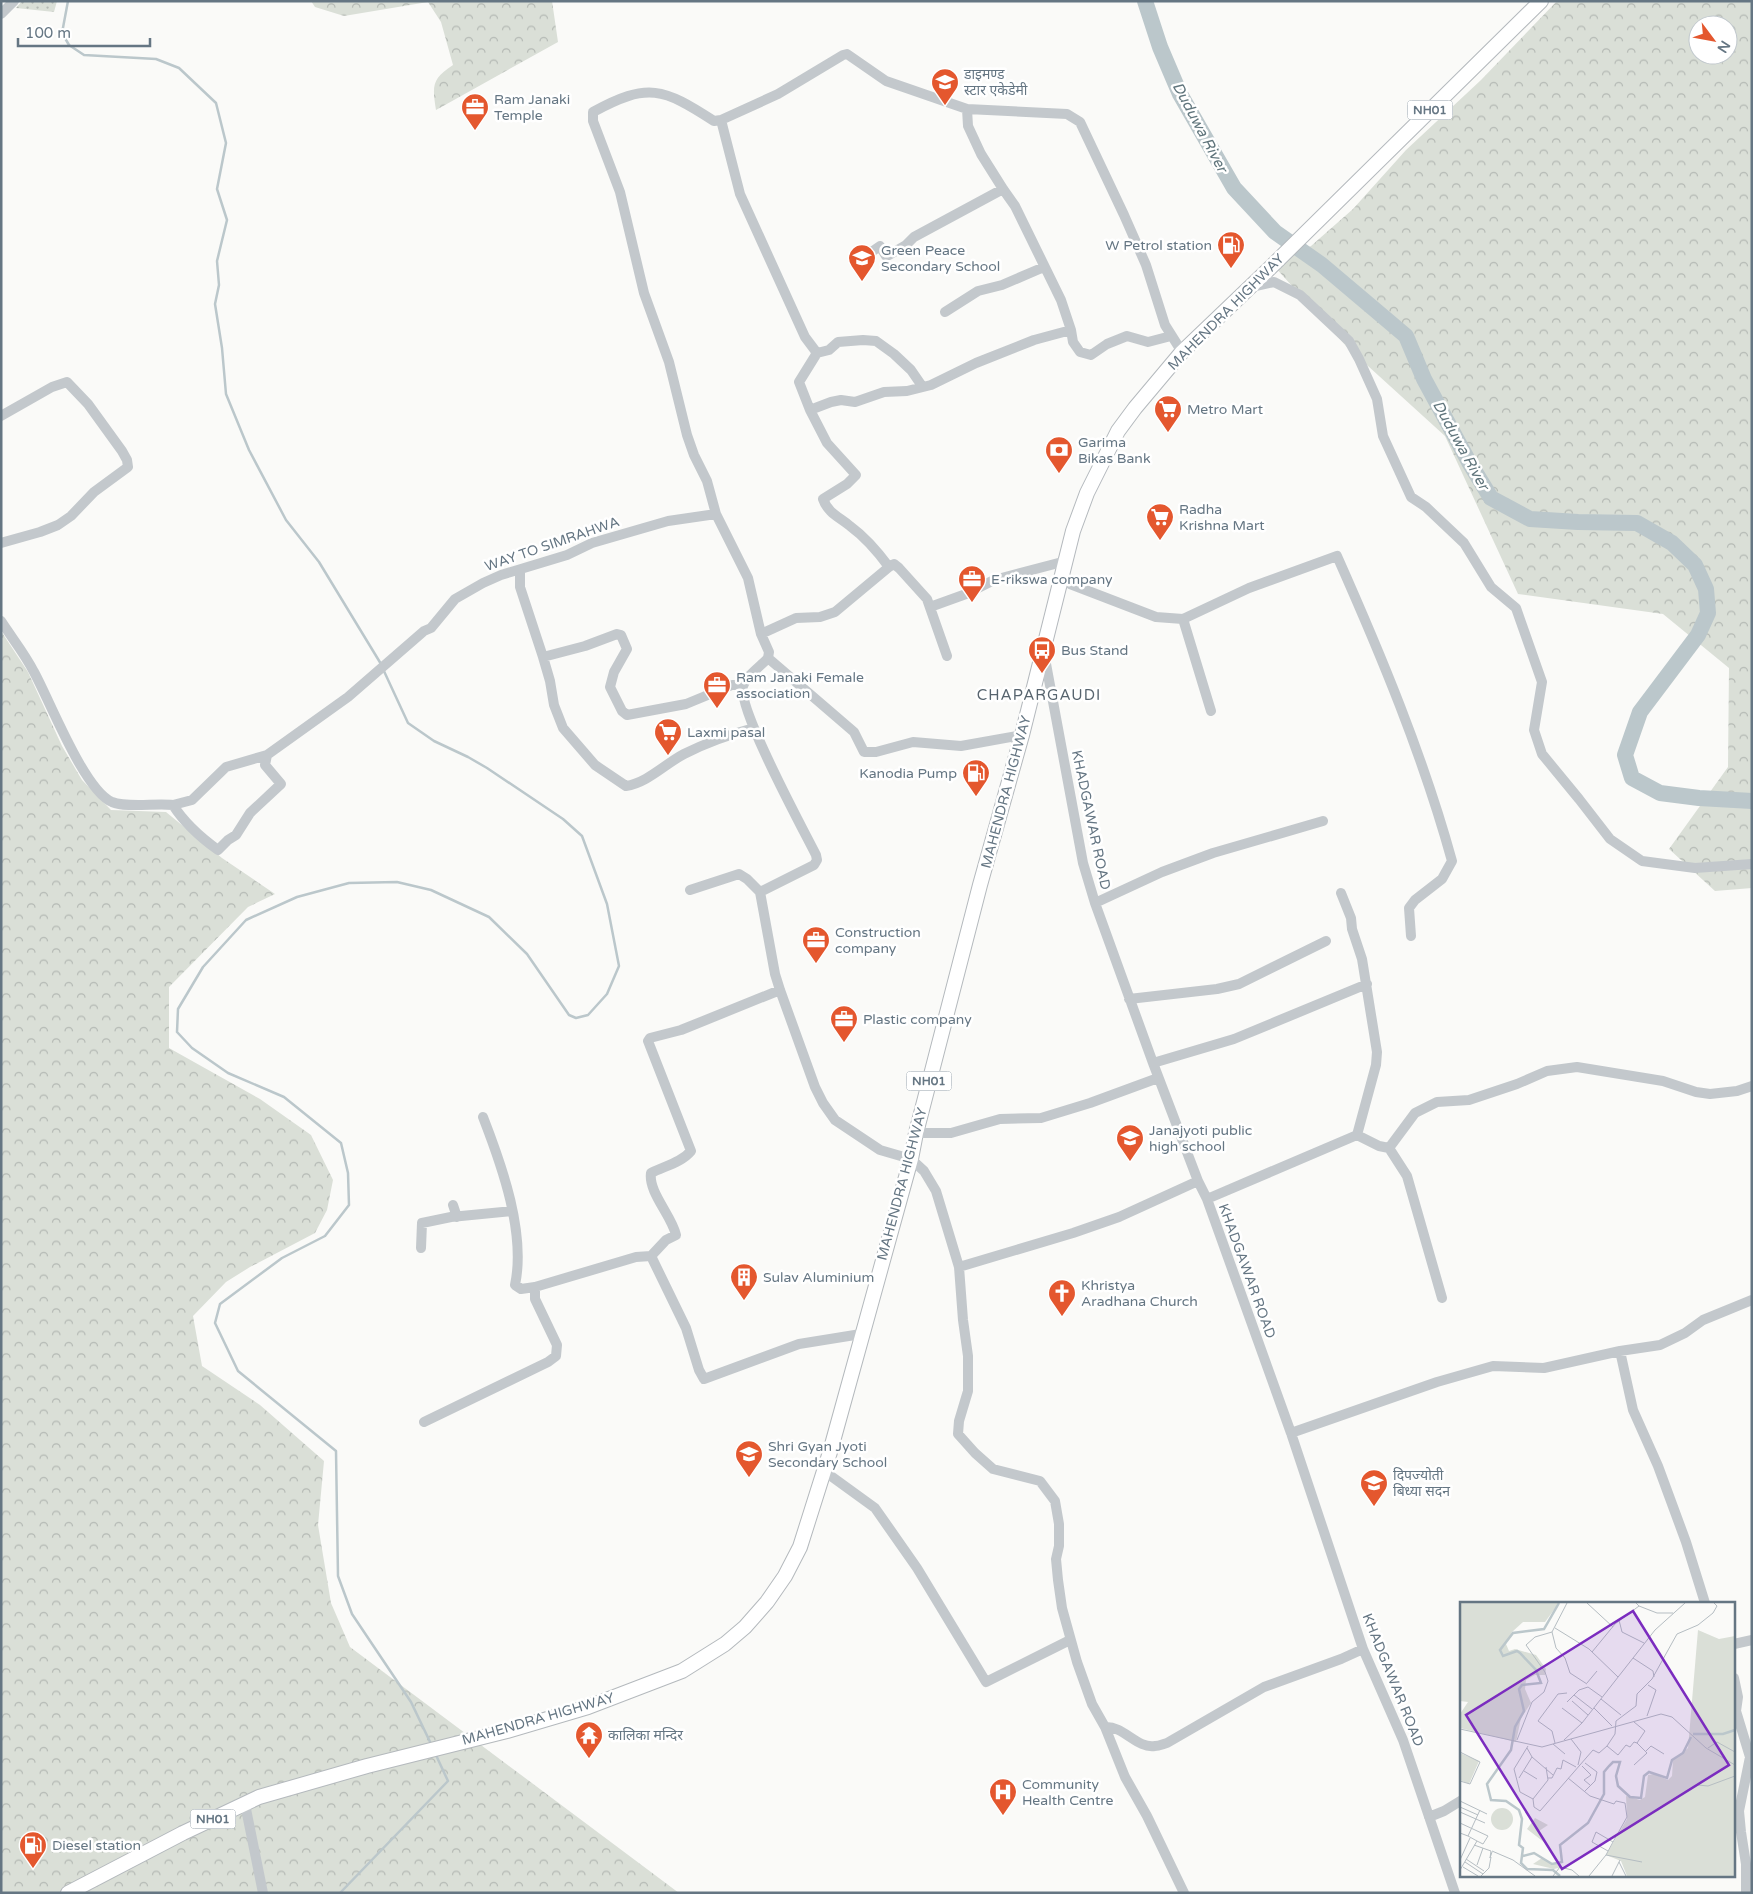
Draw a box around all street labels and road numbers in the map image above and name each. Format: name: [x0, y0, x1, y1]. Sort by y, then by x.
road number: NH01: [1408, 100, 1452, 120]
street label: MAHENDRA HIGHWAY: [1164, 250, 1288, 374]
street label: WAY TO SIMRAHWA: [482, 513, 622, 575]
street label: MAHENDRA HIGHWAY: [977, 714, 1035, 870]
street label: KHADGAWAR ROAD: [1068, 749, 1114, 891]
road number: NH01: [906, 1072, 952, 1090]
street label: MAHENDRA HIGHWAY: [873, 1106, 931, 1262]
street label: KHADGAWAR ROAD: [1215, 1201, 1279, 1341]
street label: KHADGAWAR ROAD: [1358, 1611, 1428, 1749]
street label: MAHENDRA HIGHWAY: [460, 1689, 616, 1749]
road number: NH01: [190, 1810, 236, 1828]

